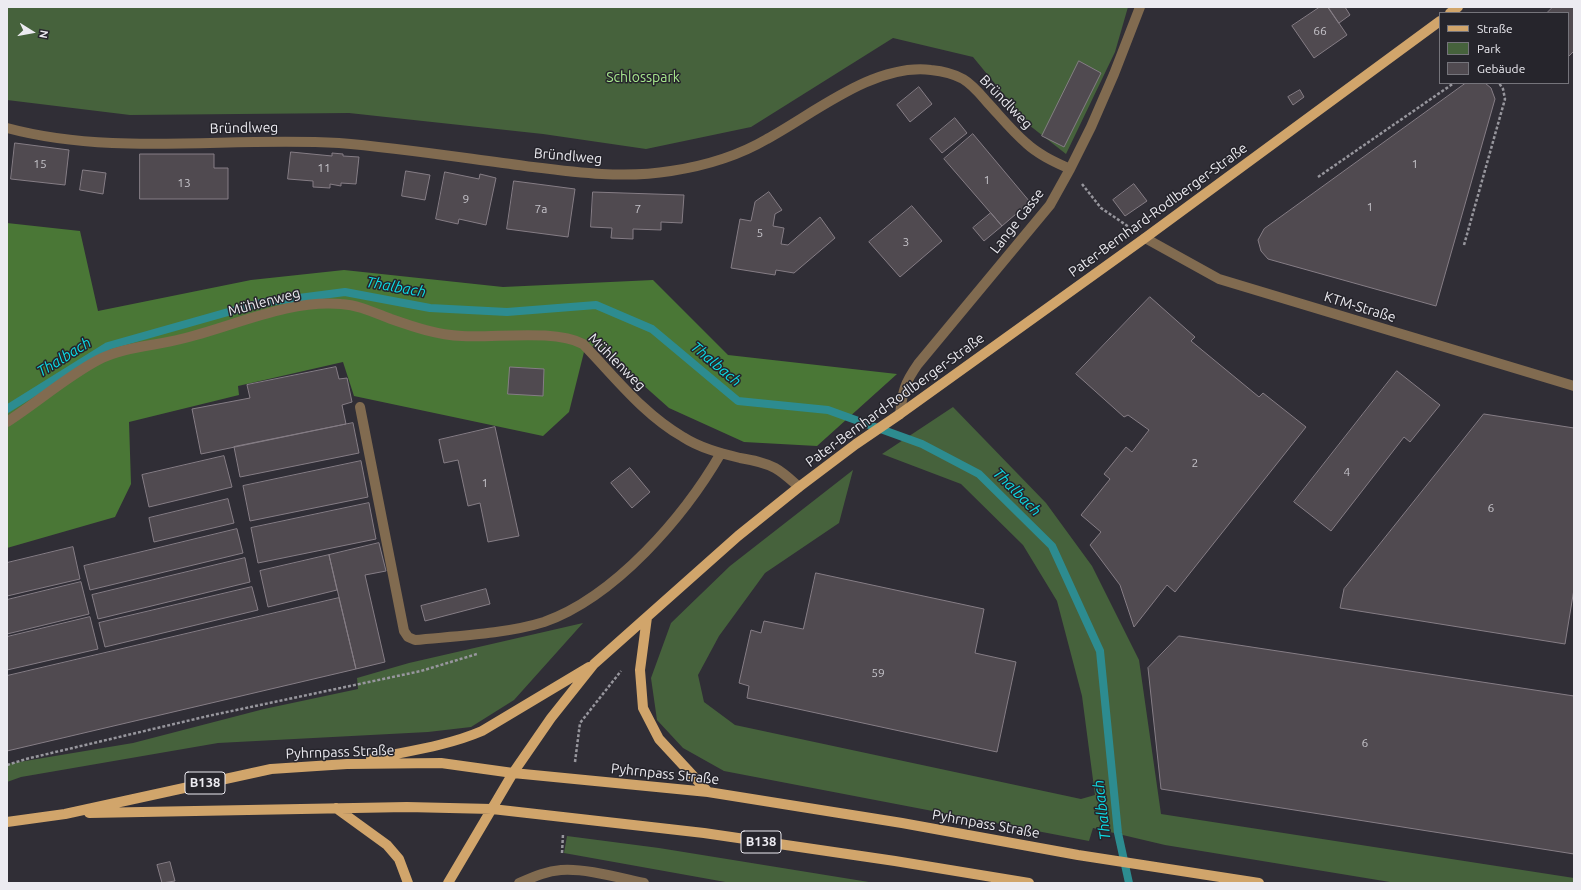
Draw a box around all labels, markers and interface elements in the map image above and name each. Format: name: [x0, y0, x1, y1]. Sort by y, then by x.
north arrow: [12, 12, 52, 52]
legend: [1439, 12, 1569, 84]
text: Straße: [1477, 22, 1513, 35]
house number: 66: [1313, 24, 1327, 38]
text: N: [37, 29, 50, 39]
text: Park: [1477, 42, 1501, 55]
text: Gebäude: [1477, 62, 1525, 75]
park label: Schlosspark: [606, 69, 680, 85]
street label: Bründlweg: [976, 71, 1036, 133]
street label: Bründlweg: [210, 119, 278, 137]
street label: Pater-Bernhard-Rodlberger-Straße: [1065, 140, 1251, 280]
street label: Bründlweg: [533, 145, 603, 167]
house number: 15: [33, 157, 47, 171]
house number: 1: [1412, 157, 1418, 171]
house number: 11: [317, 161, 331, 175]
house number: 1: [984, 173, 990, 187]
house number: 13: [177, 176, 191, 190]
street label: Lange Gasse: [986, 185, 1048, 257]
house number: 9: [463, 192, 469, 206]
house number: 1: [1367, 200, 1373, 214]
house number: 7a: [535, 202, 547, 216]
house number: 7: [635, 202, 641, 216]
house number: 5: [757, 226, 763, 240]
house number: 3: [903, 235, 909, 249]
water label: Thalbach: [365, 273, 427, 301]
street label: Mühlenweg: [226, 284, 302, 320]
street label: KTM-Straße: [1322, 288, 1398, 326]
street label: Mühlenweg: [585, 330, 649, 394]
street label: Pater-Bernhard-Rodlberger-Straße: [802, 330, 988, 470]
water label: Thalbach: [34, 333, 94, 381]
water label: Thalbach: [687, 338, 745, 390]
house number: 2: [1192, 456, 1198, 470]
water label: Thalbach: [989, 464, 1045, 520]
house number: 4: [1344, 465, 1350, 479]
house number: 1: [482, 476, 488, 490]
house number: 6: [1488, 501, 1494, 515]
house number: 59: [871, 666, 885, 680]
house number: 6: [1362, 736, 1368, 750]
street label: Pyhrnpass Straße: [285, 742, 395, 762]
street label: Pyhrnpass Straße: [610, 760, 720, 788]
road number: B138: [185, 772, 225, 794]
water label: Thalbach: [1089, 779, 1115, 841]
street label: Pyhrnpass Straße: [931, 806, 1041, 842]
road number: B138: [741, 831, 781, 853]

